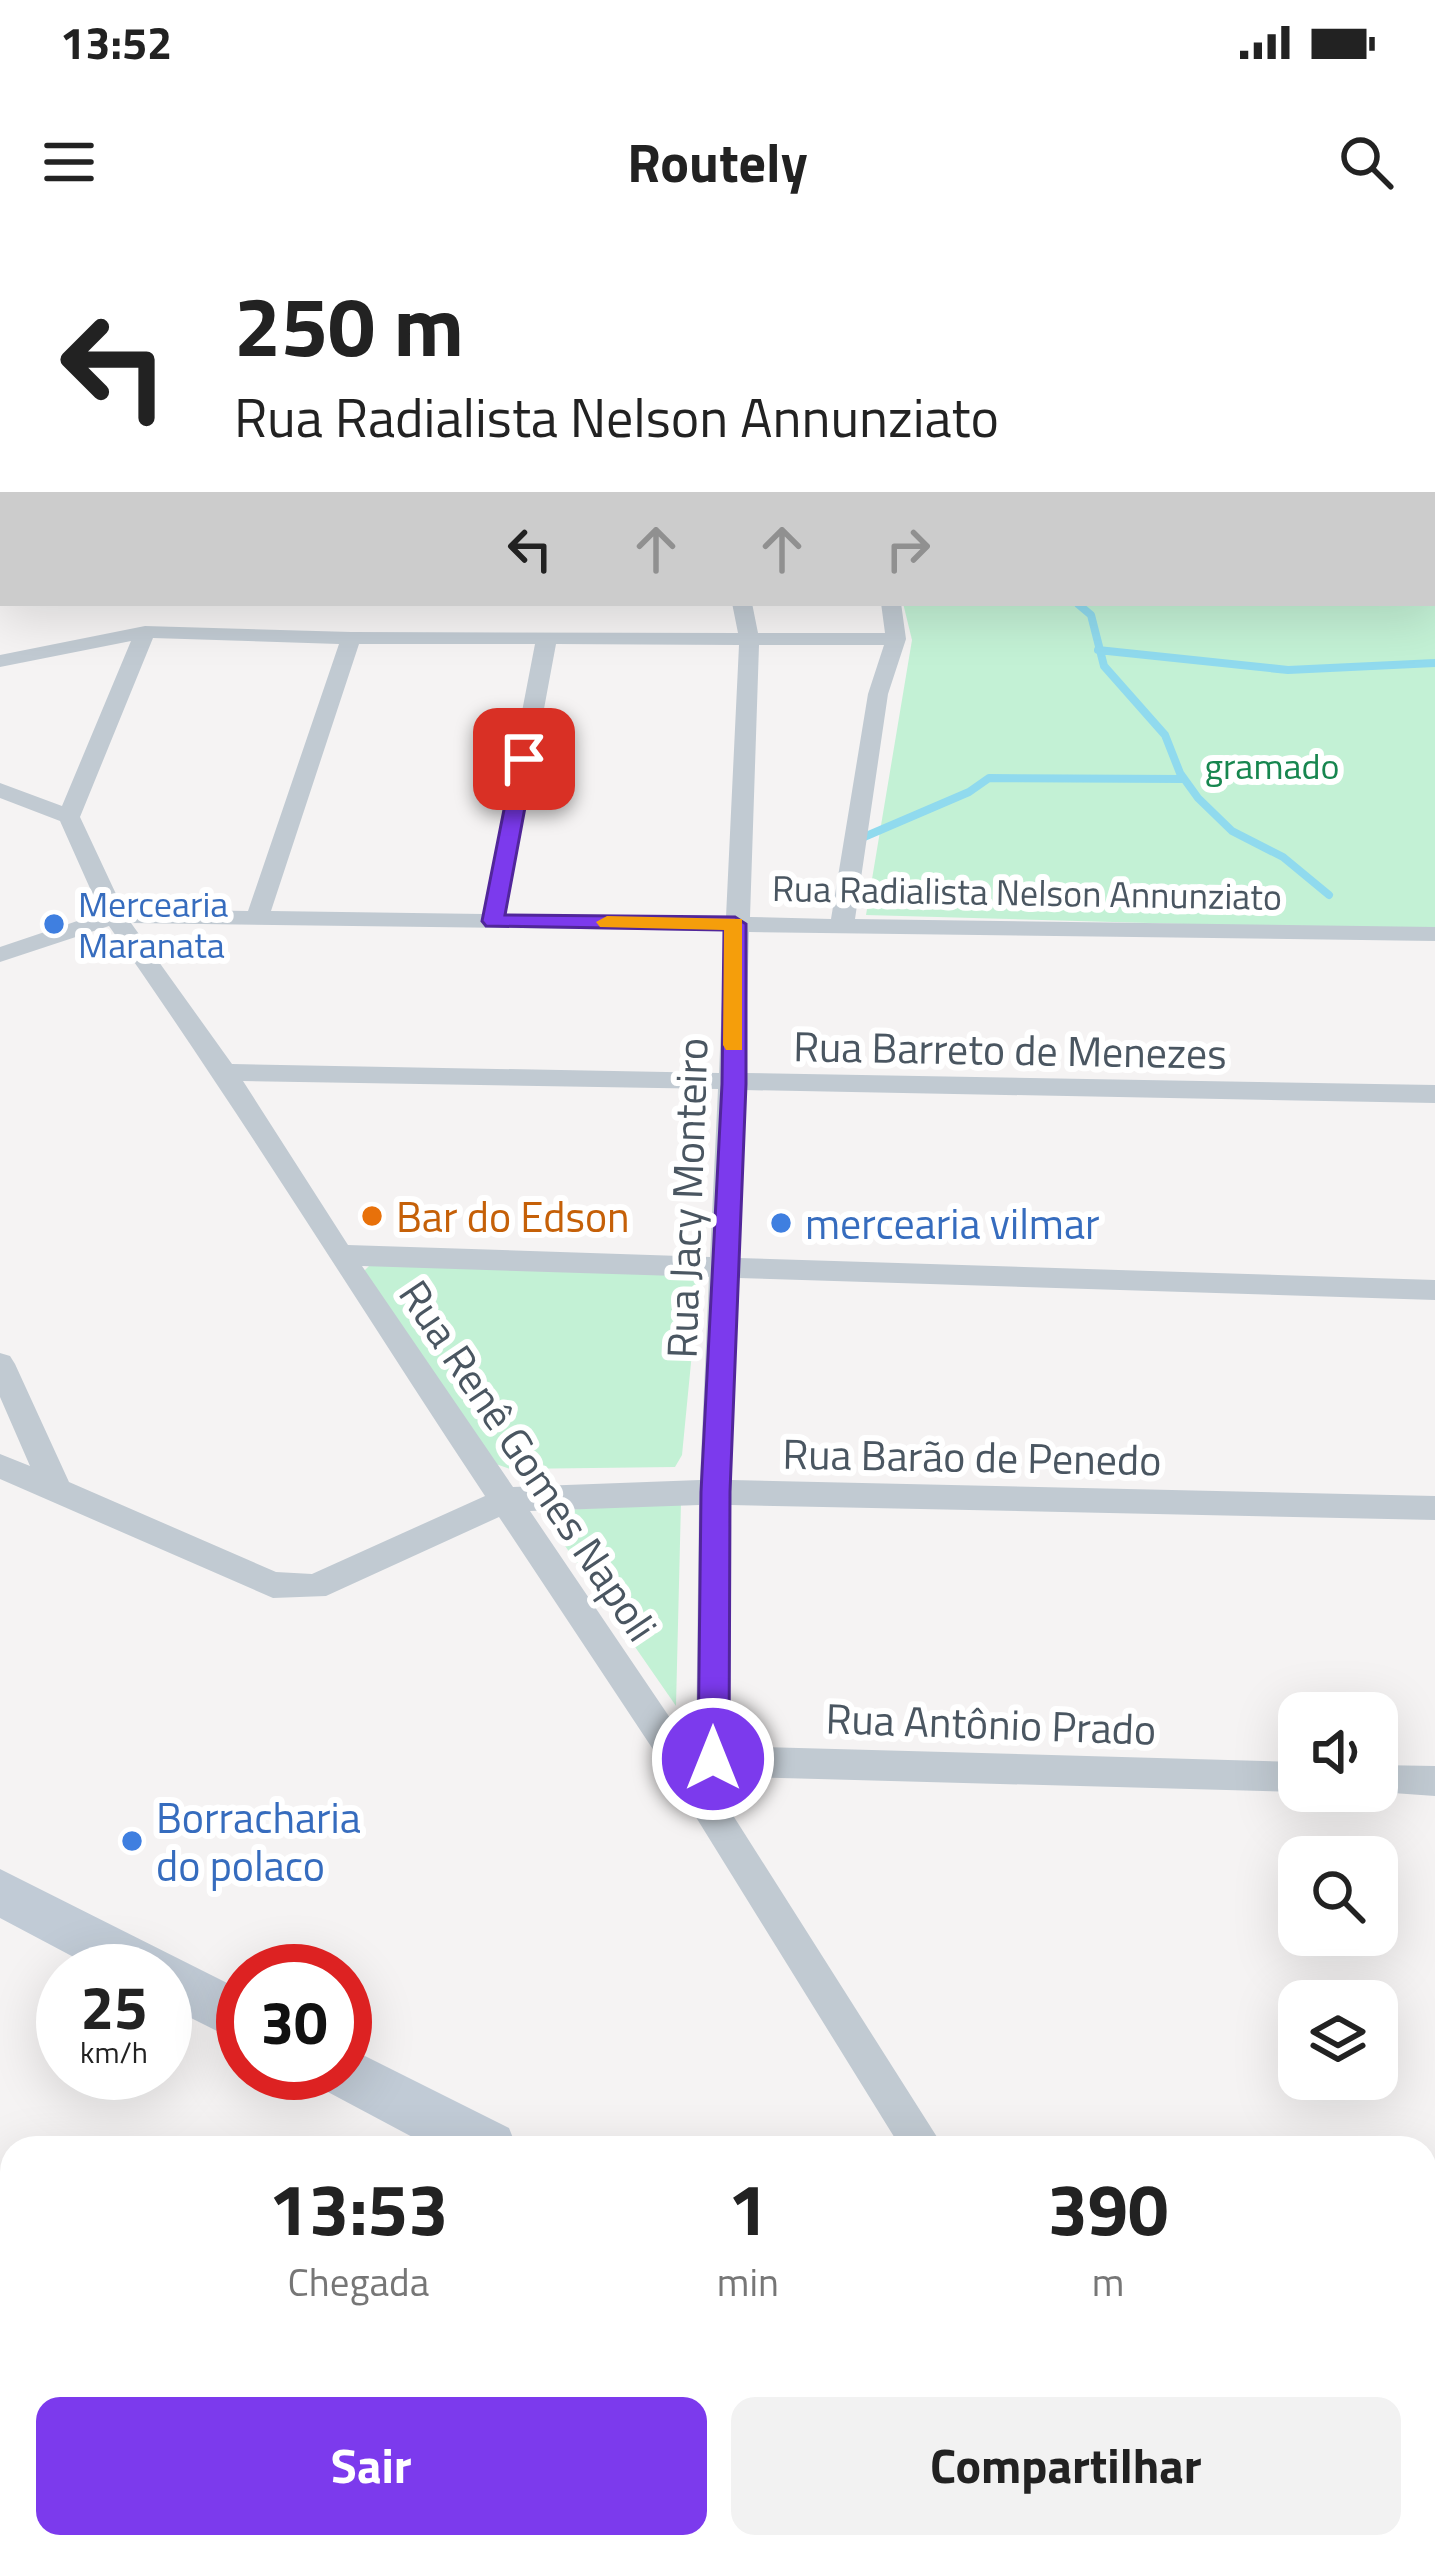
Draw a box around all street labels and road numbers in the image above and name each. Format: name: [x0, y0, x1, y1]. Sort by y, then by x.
street label: Rua Radialista Nelson Annunziato: [772, 860, 1282, 924]
street label: Rua Barreto de Menezes: [793, 1013, 1227, 1085]
street label: Rua Jacy Monteiro: [648, 1037, 724, 1359]
street label: Rua Renê Gomes Napoli: [384, 1266, 674, 1654]
street label: Rua Barão de Penedo: [782, 1421, 1162, 1491]
street label: Rua Antônio Prado: [825, 1685, 1157, 1761]

